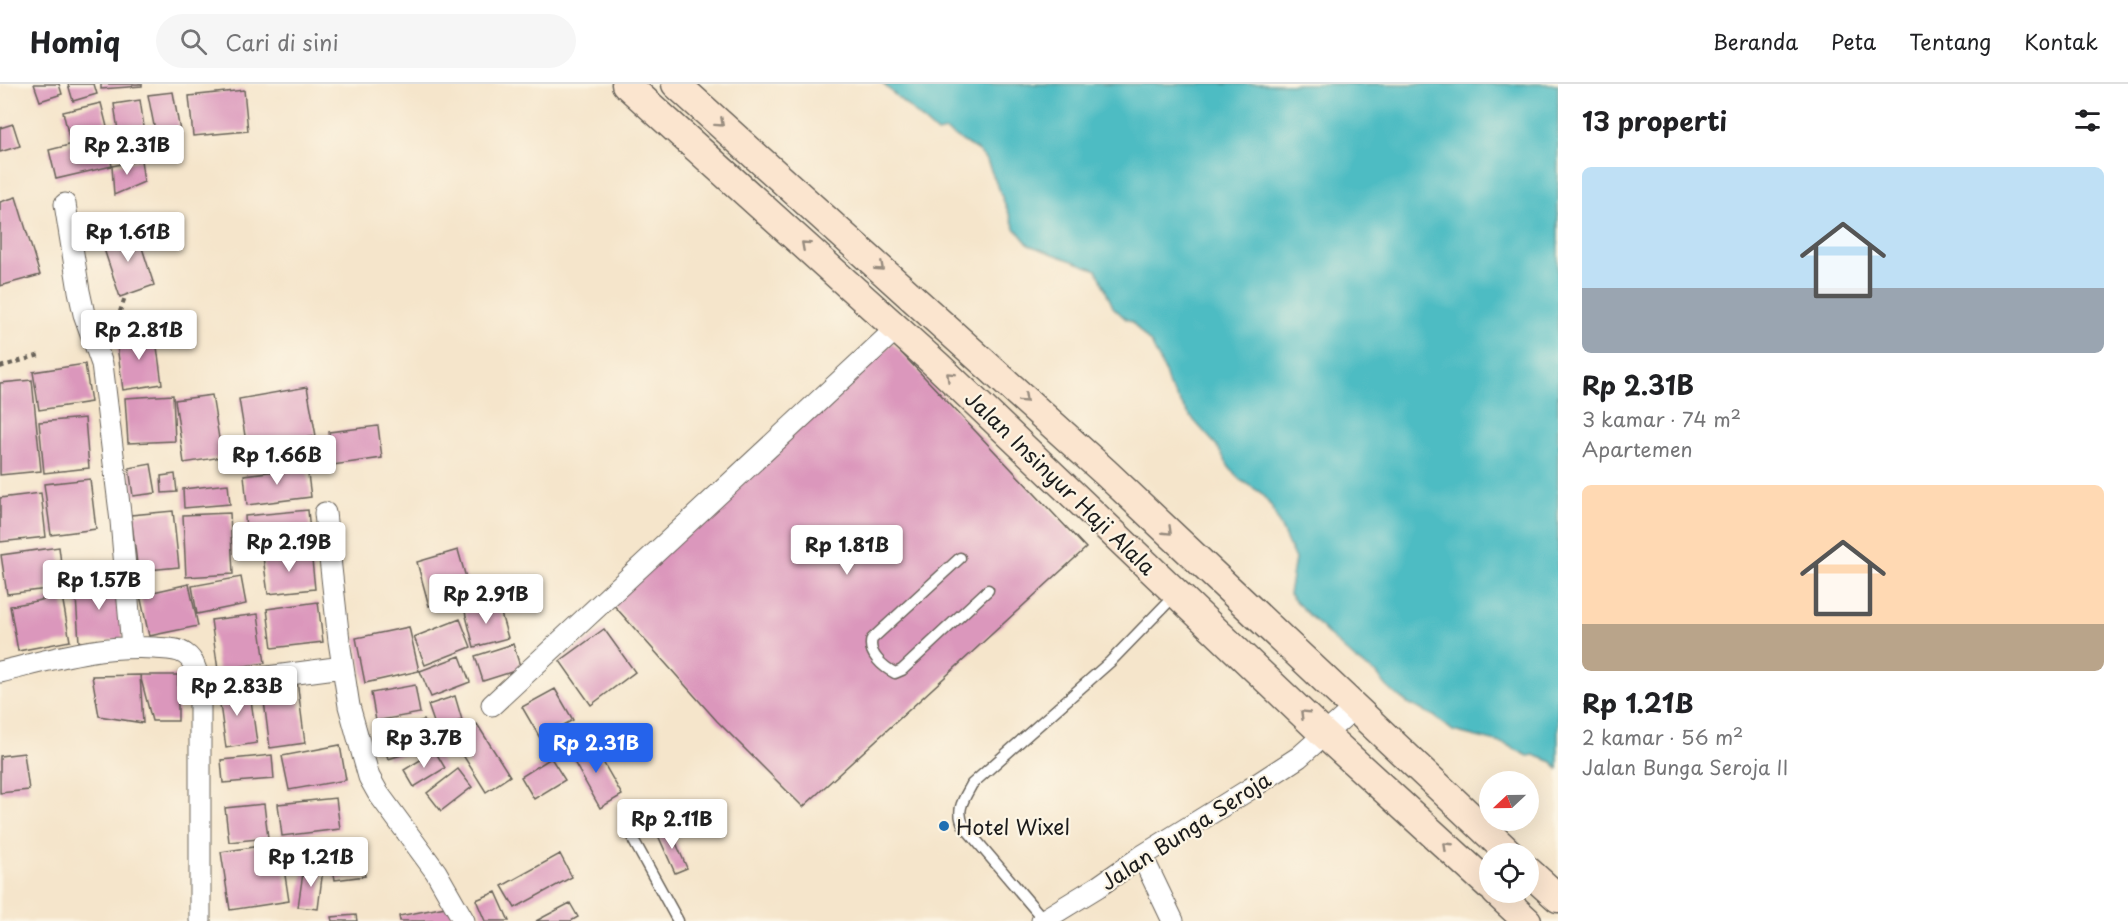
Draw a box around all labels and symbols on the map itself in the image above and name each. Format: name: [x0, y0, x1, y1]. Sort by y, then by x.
one-way arrow: [713, 116, 724, 127]
pin: Rp 2.31B: [65, 125, 189, 176]
pin: Rp 1.61B: [66, 212, 190, 263]
one-way arrow: [801, 241, 812, 252]
one-way arrow: [874, 260, 884, 271]
pin: Rp 2.81B: [77, 310, 201, 361]
one-way arrow: [946, 373, 957, 384]
street label: Jalan Insinyur Haji Alala: [958, 382, 1164, 582]
one-way arrow: [1018, 392, 1028, 403]
pin: Rp 1.66B: [215, 435, 339, 486]
pin: Rp 2.19B: [227, 522, 351, 573]
one-way arrow: [1160, 524, 1171, 535]
pin: Rp 1.81B: [785, 525, 909, 576]
pin: Rp 1.57B: [37, 560, 161, 611]
pin: Rp 2.91B: [424, 574, 548, 625]
pin: Rp 2.83B: [175, 666, 299, 717]
one-way arrow: [1300, 710, 1311, 721]
pin: Rp 3.7B: [369, 718, 479, 769]
pin: Rp 2.31B: [534, 723, 658, 774]
street label: Jalan Bunga Seroja: [1093, 763, 1277, 897]
north arrow: [1479, 771, 1539, 831]
pin: Rp 2.11B: [610, 799, 734, 850]
place label: Hotel Wixel: [956, 810, 1070, 842]
marker: Hotel Wixel: [937, 819, 951, 833]
pin: Rp 1.21B: [249, 837, 373, 888]
one-way arrow: [1443, 842, 1453, 853]

